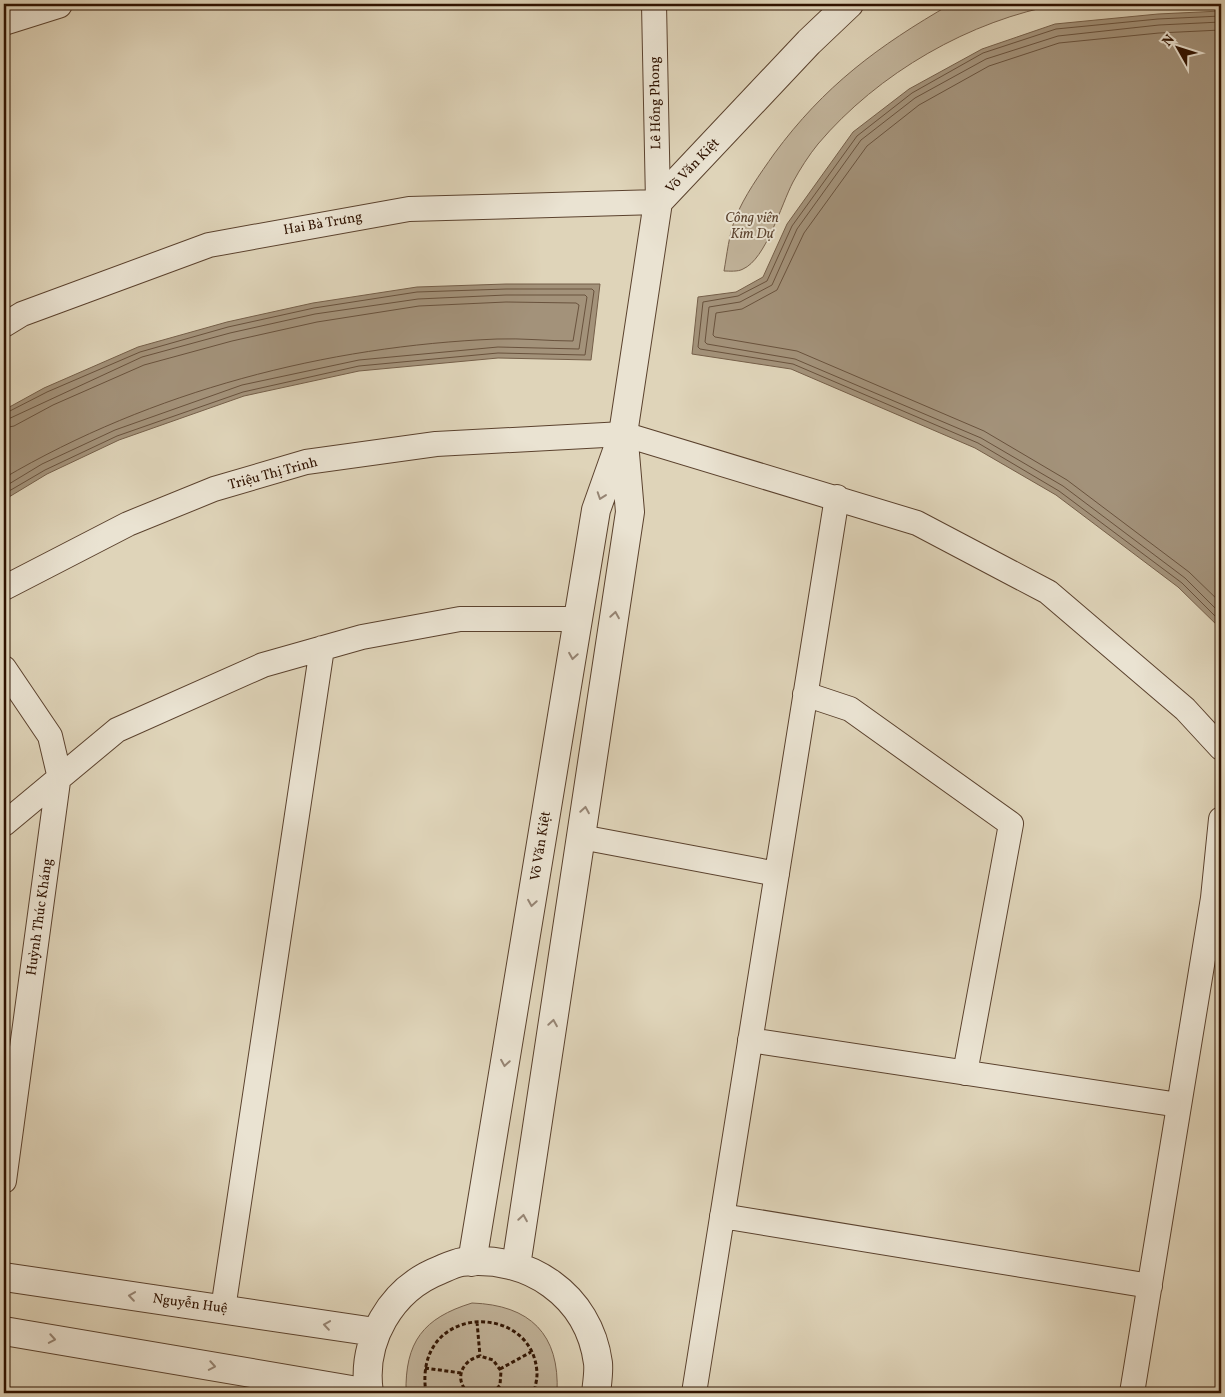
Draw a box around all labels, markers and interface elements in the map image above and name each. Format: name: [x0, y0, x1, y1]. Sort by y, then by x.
north arrow: [1152, 22, 1202, 72]
text: N: [1158, 31, 1180, 51]
street label: Lê Hồng Phong: [646, 56, 666, 150]
street label: Võ Văn Kiệt: [662, 134, 724, 198]
street label: Hai Bà Trưng: [282, 208, 364, 240]
park label: Công viên Kim Dự: [725, 209, 779, 244]
street label: Triệu Thị Trinh: [226, 453, 320, 495]
one-way arrow: [597, 492, 607, 500]
one-way arrow: [609, 611, 619, 619]
one-way arrow: [569, 652, 579, 661]
one-way arrow: [580, 806, 590, 815]
street label: Võ Văn Kiệt: [526, 810, 556, 882]
street label: Huỳnh Thúc Kháng: [22, 857, 58, 977]
one-way arrow: [527, 899, 538, 907]
one-way arrow: [547, 1019, 558, 1027]
one-way arrow: [501, 1059, 511, 1067]
one-way arrow: [518, 1214, 528, 1223]
street label: Nguyễn Huệ: [151, 1289, 229, 1319]
one-way arrow: [127, 1291, 135, 1302]
one-way arrow: [323, 1320, 331, 1331]
one-way arrow: [47, 1334, 56, 1344]
one-way arrow: [208, 1361, 216, 1371]

